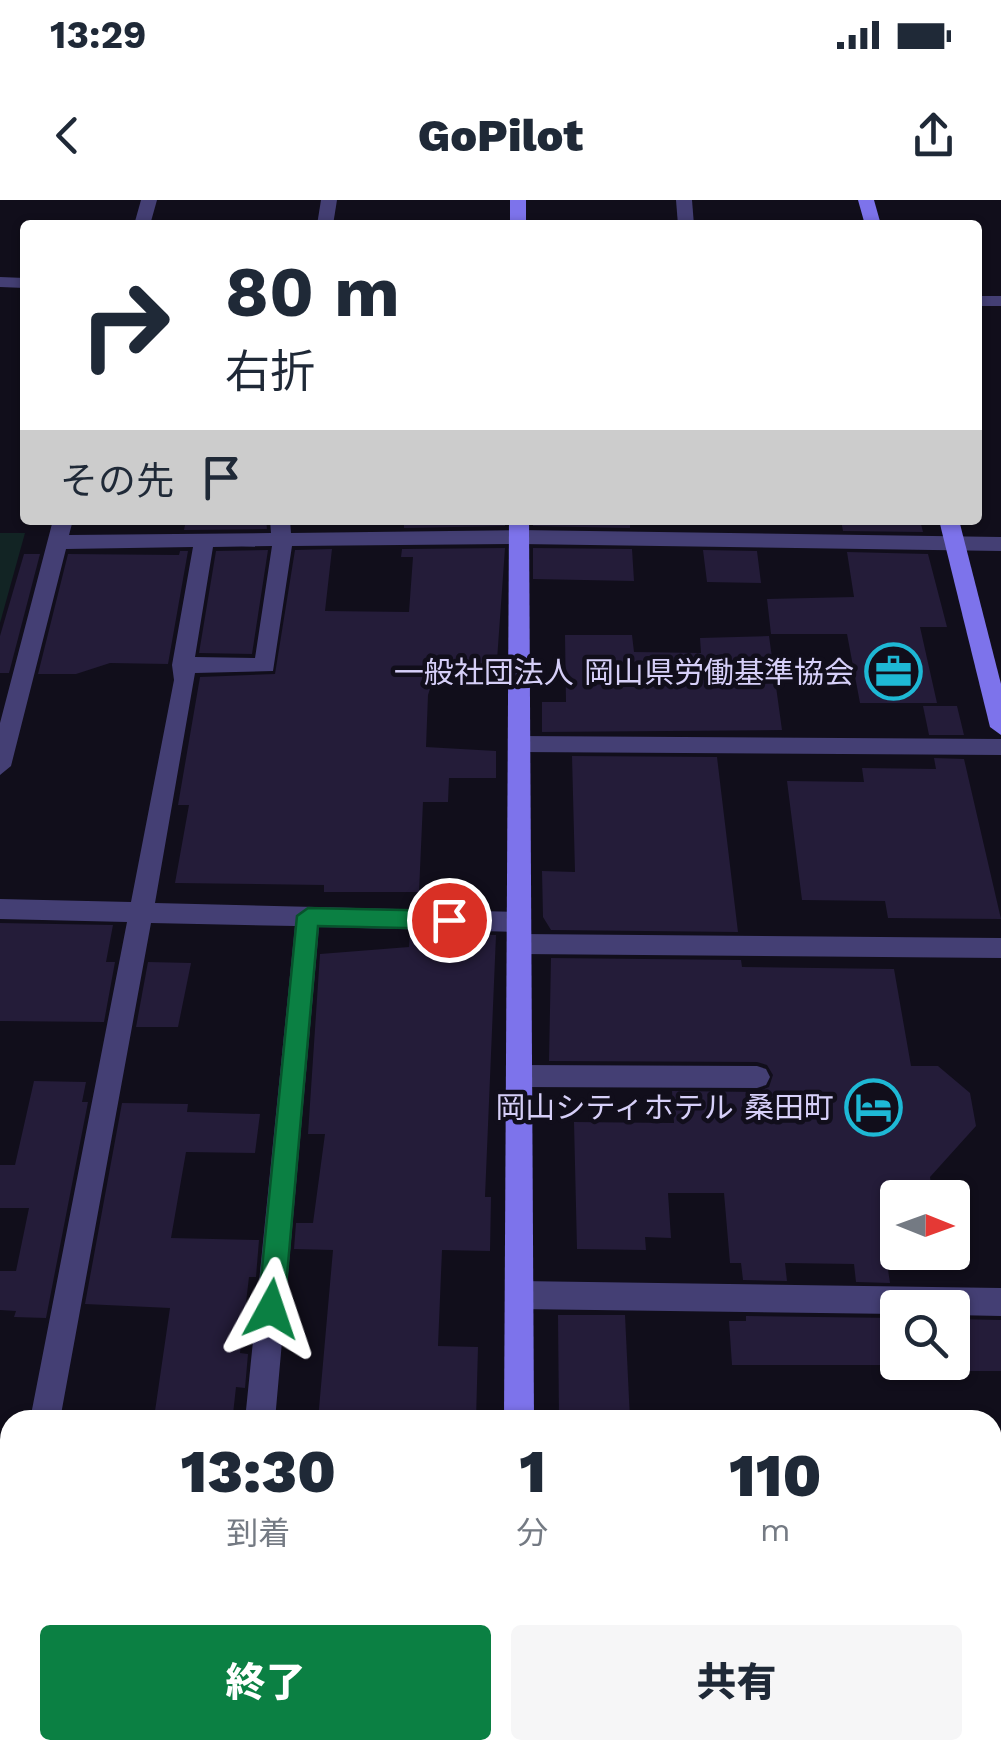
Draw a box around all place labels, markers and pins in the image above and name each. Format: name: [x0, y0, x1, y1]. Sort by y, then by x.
office icon: 一般社団法人 岡山県労働基準協会: [863, 642, 923, 702]
place label: 一般社団法人 岡山県労働基準協会: [394, 655, 854, 690]
pin: [407, 878, 492, 963]
hotel icon: 岡山シティホテル 桑田町: [843, 1077, 903, 1137]
place label: 岡山シティホテル 桑田町: [496, 1090, 834, 1125]

